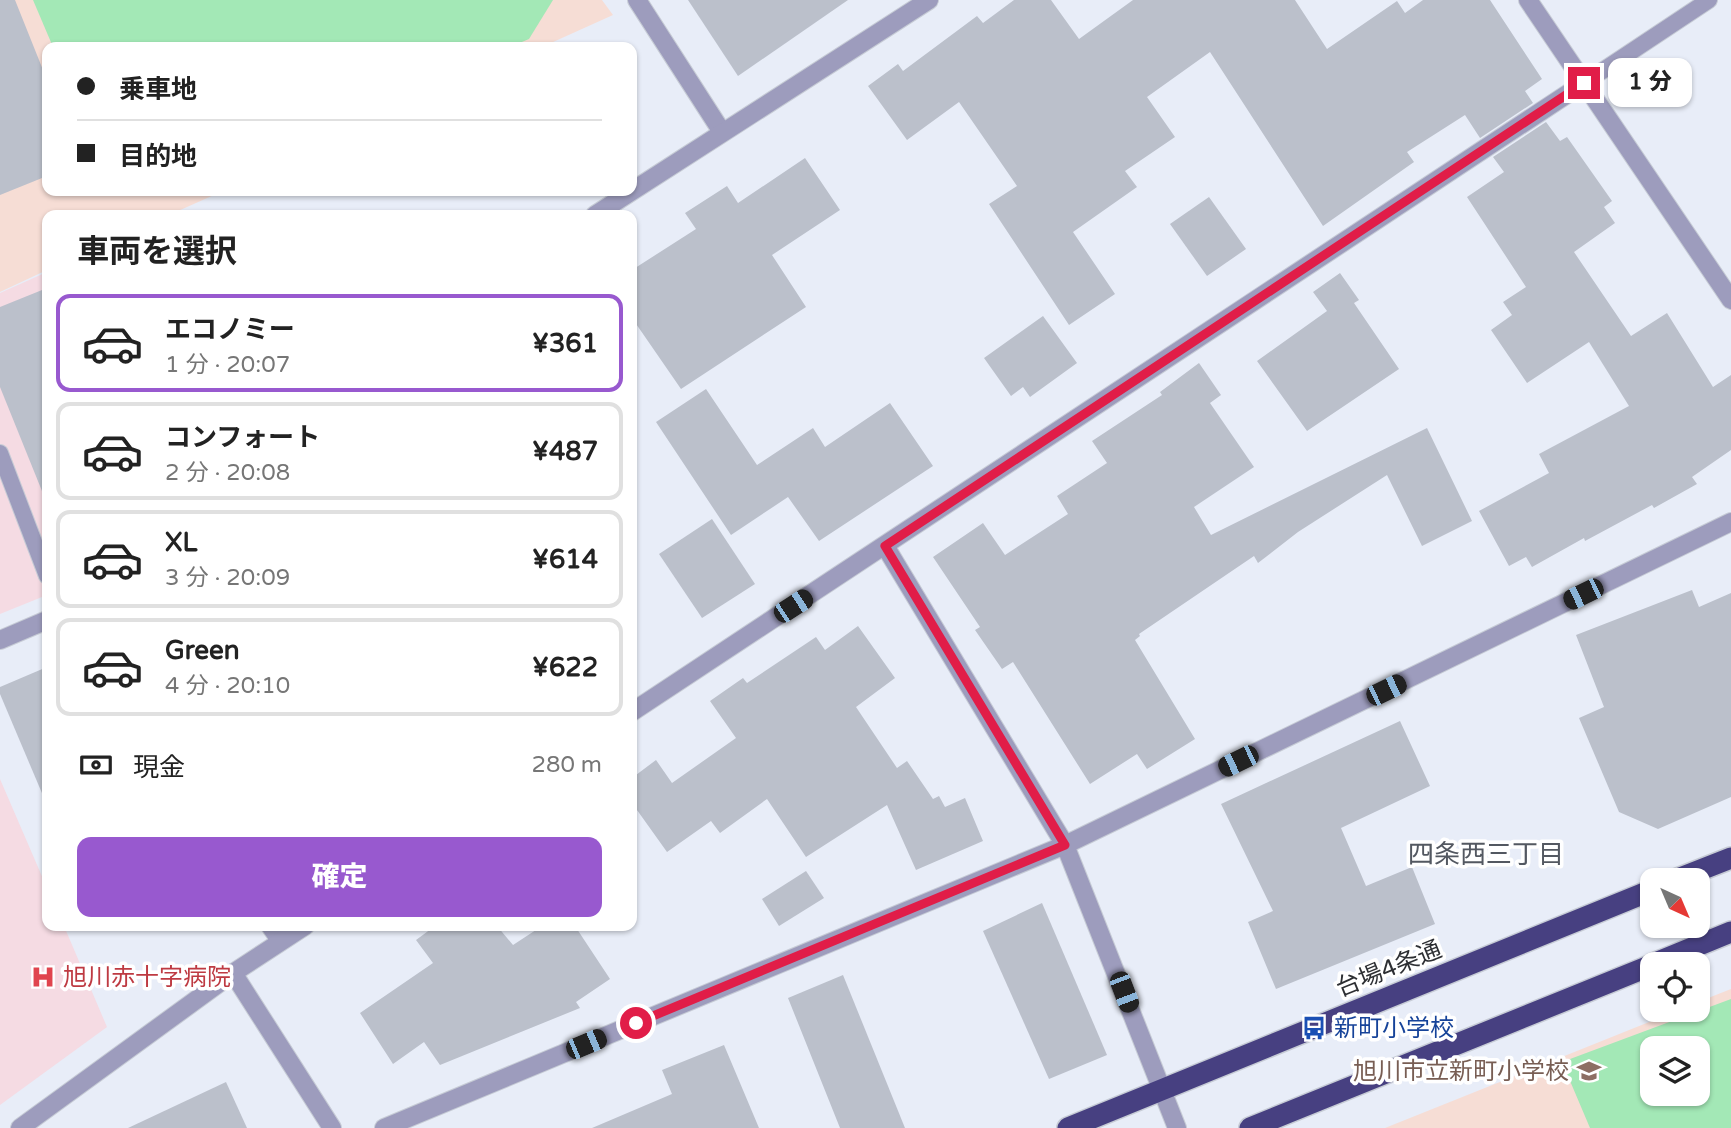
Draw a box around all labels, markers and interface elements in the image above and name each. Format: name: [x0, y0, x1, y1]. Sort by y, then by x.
callout: 1 分: [1608, 58, 1692, 108]
route end: [1568, 67, 1600, 99]
text: 1 分: [1628, 68, 1672, 96]
text: 乗車地: [119, 74, 197, 105]
text: 目的地: [119, 141, 197, 172]
text: 車両を選択: [77, 233, 237, 271]
icon: car: [81, 312, 144, 375]
text: エコノミー: [165, 314, 295, 345]
text: ¥361: [532, 328, 598, 359]
text: 1 分 · 20:07: [165, 351, 290, 379]
icon: car: [81, 420, 144, 483]
text: コンフォート: [165, 422, 320, 453]
text: ¥487: [532, 436, 598, 467]
text: 2 分 · 20:08: [165, 459, 290, 487]
text: XL: [165, 527, 197, 558]
icon: car: [81, 528, 144, 591]
text: ¥614: [532, 544, 598, 575]
text: 3 分 · 20:09: [165, 564, 290, 592]
car: [1560, 575, 1607, 613]
car: [770, 586, 817, 626]
text: Green: [165, 635, 240, 666]
icon: car: [81, 636, 144, 699]
text: ¥622: [532, 652, 598, 683]
car: [1363, 671, 1410, 709]
text: 4 分 · 20:10: [165, 672, 290, 700]
car: [1215, 742, 1262, 780]
icon: cash: [77, 746, 115, 784]
text: 280 m: [532, 751, 602, 779]
text: 現金: [133, 752, 185, 783]
button: 確定: [77, 837, 602, 917]
district label: 四条西三丁目: [1408, 839, 1564, 870]
north arrow: [1640, 868, 1710, 938]
map controls: [1640, 868, 1710, 1106]
street label: 台場4条通: [1332, 935, 1446, 1003]
button: locate: [1640, 952, 1710, 1022]
hospital icon: 旭川赤十字病院: [29, 963, 57, 991]
place label: 旭川赤十字病院: [63, 963, 231, 992]
car: [1107, 969, 1142, 1015]
route start: [620, 1007, 652, 1039]
bus stop icon: 新町小学校: [1300, 1014, 1328, 1042]
place label: 新町小学校: [1334, 1014, 1454, 1043]
car: [563, 1026, 610, 1062]
button: layers: [1640, 1036, 1710, 1106]
place label: 旭川市立新町小学校: [1353, 1057, 1569, 1086]
school or university icon: 旭川市立新町小学校: [1575, 1057, 1603, 1085]

